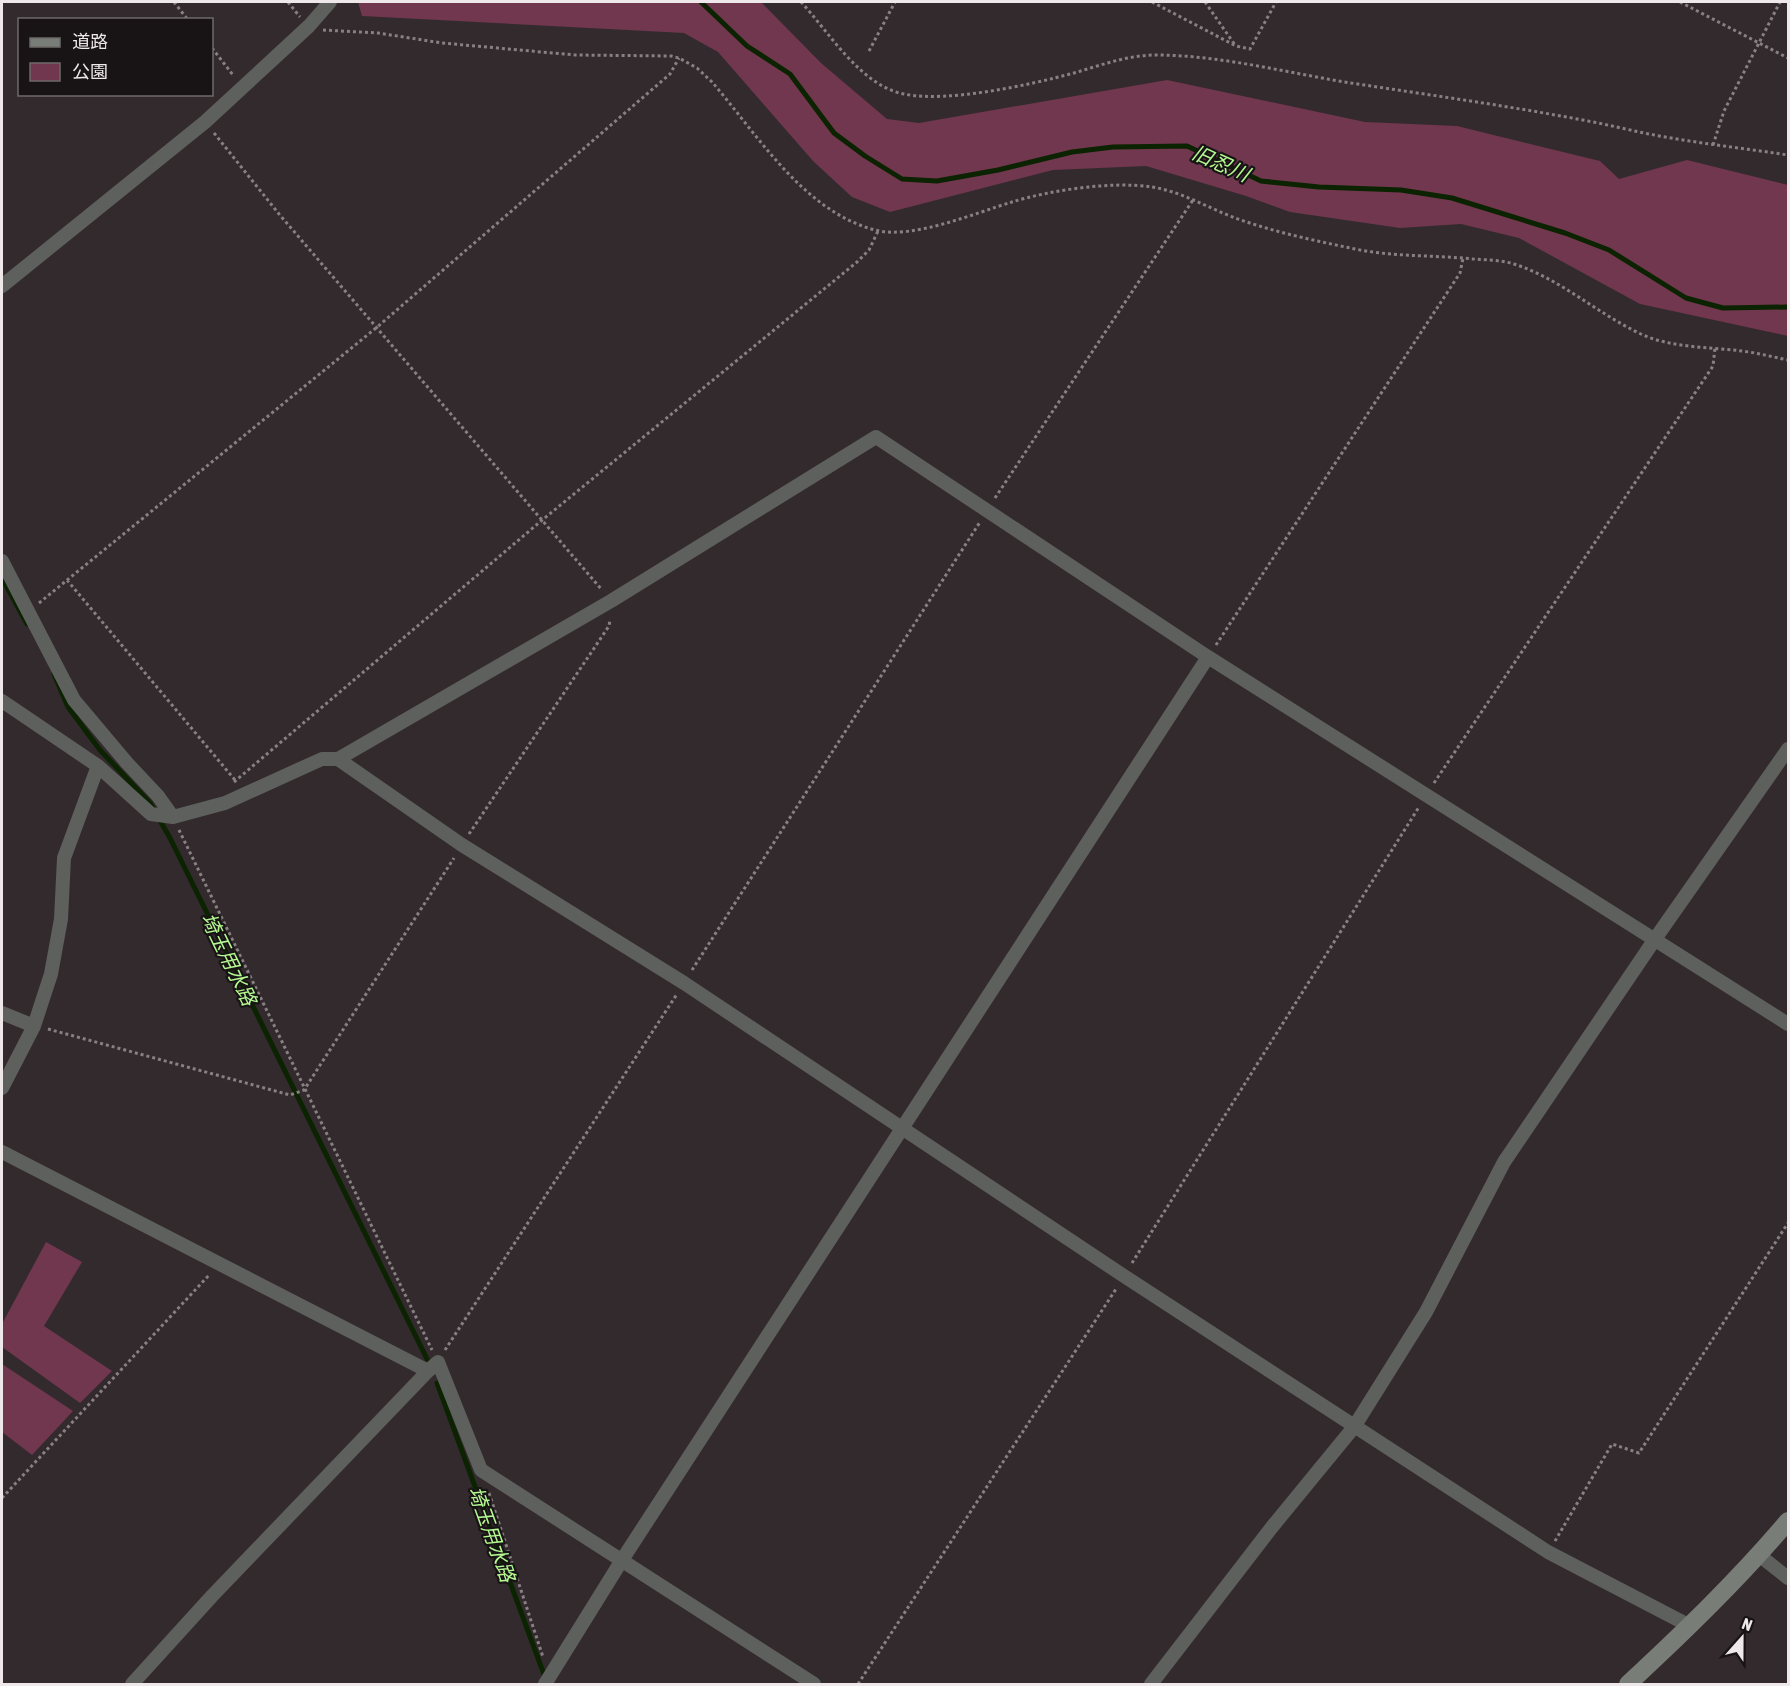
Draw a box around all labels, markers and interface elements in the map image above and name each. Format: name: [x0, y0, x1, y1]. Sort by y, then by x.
legend: [18, 18, 213, 96]
text: 道路: [72, 31, 108, 52]
text: 公園: [72, 61, 108, 82]
water label: 旧忍川: [1189, 140, 1255, 187]
water label: 埼玉用水路: [197, 909, 262, 1011]
water label: 埼玉用水路: [464, 1483, 521, 1587]
north arrow: [1712, 1608, 1772, 1668]
text: N: [1740, 1614, 1755, 1634]

